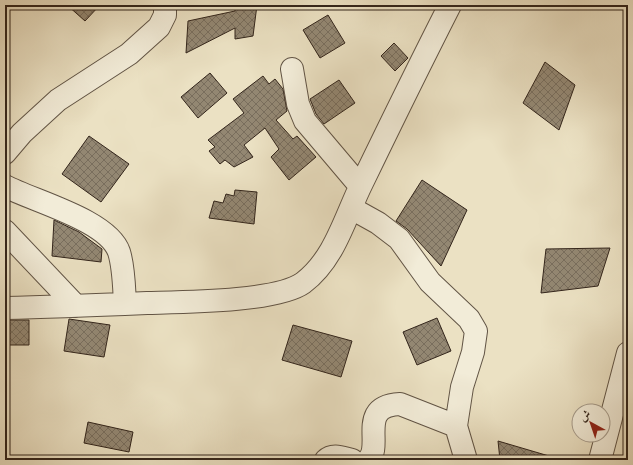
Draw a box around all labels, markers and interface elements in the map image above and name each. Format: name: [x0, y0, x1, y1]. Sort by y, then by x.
north arrow: [571, 403, 611, 443]
text: ش: [577, 407, 594, 425]

